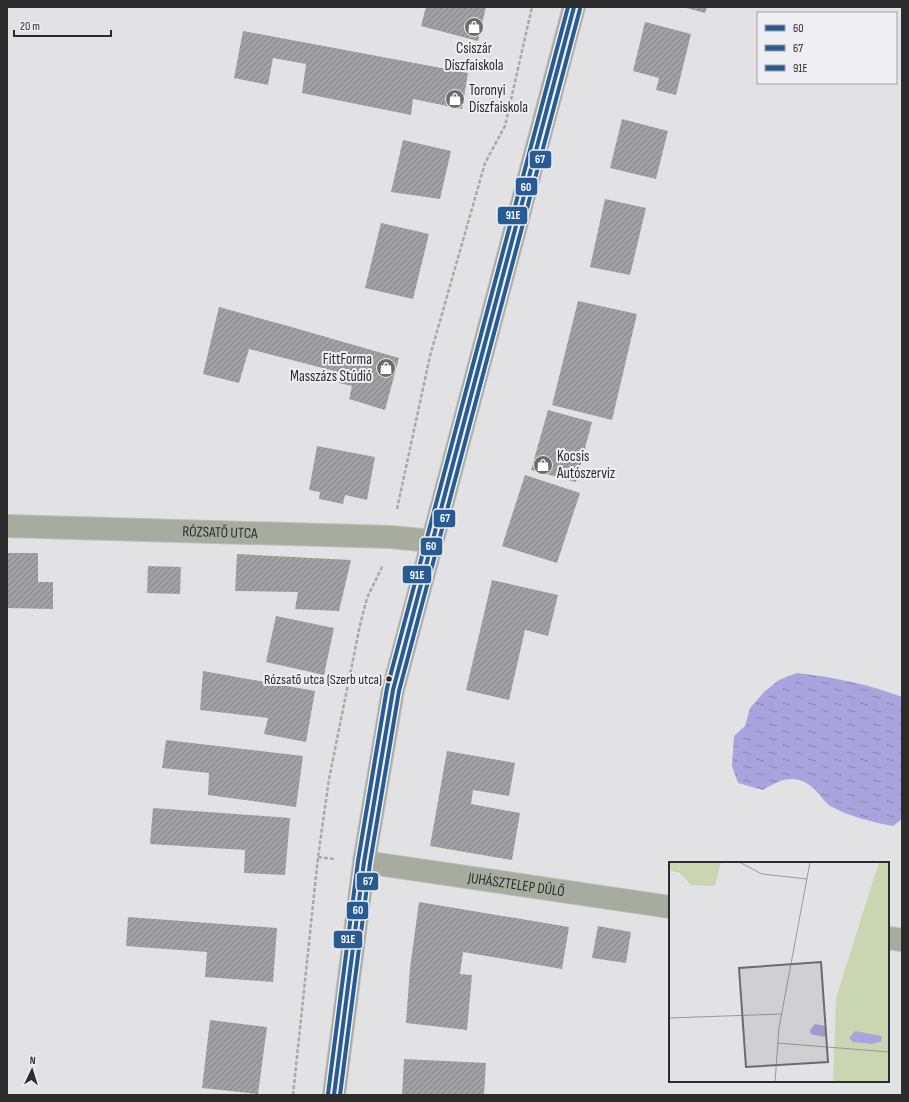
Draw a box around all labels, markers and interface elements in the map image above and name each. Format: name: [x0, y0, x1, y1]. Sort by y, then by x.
scale bar: [14, 12, 111, 38]
legend: [757, 12, 897, 84]
shop icon: Csiszár Díszfaiskola: [463, 16, 485, 38]
text: 20 m: [20, 19, 40, 34]
text: 60: [793, 21, 804, 36]
place label: Csiszár Díszfaiskola: [444, 39, 504, 75]
text: 67: [793, 41, 803, 56]
text: 91E: [793, 61, 808, 76]
place label: Toronyi Díszfaiskola: [469, 81, 528, 117]
shop icon: Toronyi Díszfaiskola: [444, 88, 466, 110]
line badge: 67: [529, 150, 552, 169]
text: 67: [535, 153, 545, 166]
line badge: 60: [515, 177, 538, 196]
text: 60: [521, 181, 531, 194]
line badge: 91E: [497, 206, 528, 225]
text: 91E: [506, 209, 520, 222]
place label: FittForma Masszázs Stúdió: [290, 350, 372, 386]
shop icon: FittForma Masszázs Stúdió: [375, 357, 397, 379]
place label: Kocsis Autószerviz: [556, 447, 616, 483]
shop icon: Kocsis Autószerviz: [532, 454, 554, 476]
line badge: 67: [433, 509, 456, 528]
text: 67: [440, 512, 450, 525]
street label: RÓZSATŐ UTCA: [182, 522, 258, 543]
line badge: 60: [420, 537, 443, 556]
text: 60: [426, 540, 436, 553]
line badge: 91E: [402, 565, 432, 584]
text: 91E: [410, 569, 424, 582]
place label: Rózsatő utca (Szerb utca): [264, 671, 382, 688]
marker: Rózsatő utca (Szerb utca): [384, 674, 394, 684]
inset map: [669, 862, 889, 1082]
street label: JUHÁSZTELEP DŰLŐ: [466, 868, 566, 901]
line badge: 67: [356, 872, 379, 891]
text: 67: [363, 875, 373, 888]
line badge: 60: [346, 901, 369, 920]
text: 60: [353, 904, 363, 917]
line badge: 91E: [333, 930, 363, 949]
text: 91E: [341, 933, 355, 946]
north arrow: [12, 1050, 52, 1090]
text: N: [29, 1054, 36, 1067]

